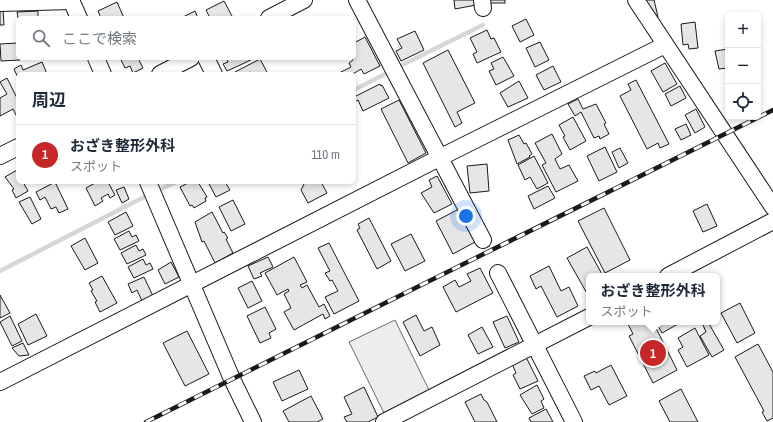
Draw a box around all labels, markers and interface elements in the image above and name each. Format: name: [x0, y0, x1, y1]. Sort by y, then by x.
map controls: [725, 12, 761, 120]
button: +: [725, 12, 761, 48]
search box: [16, 16, 356, 60]
icon: search: [30, 27, 52, 49]
text: ここで検索: [62, 28, 137, 49]
button: −: [725, 48, 761, 84]
button: locate: [725, 84, 761, 120]
text: 周辺: [32, 88, 66, 111]
text: おざき整形外科: [70, 135, 175, 156]
text: 1: [42, 146, 48, 163]
text: 110 m: [311, 146, 340, 163]
text: スポット: [70, 158, 122, 175]
your location: [456, 206, 476, 226]
popup: [586, 273, 720, 325]
text: おざき整形外科: [600, 280, 706, 301]
text: スポット: [600, 303, 653, 320]
pin: 1: [640, 338, 666, 368]

